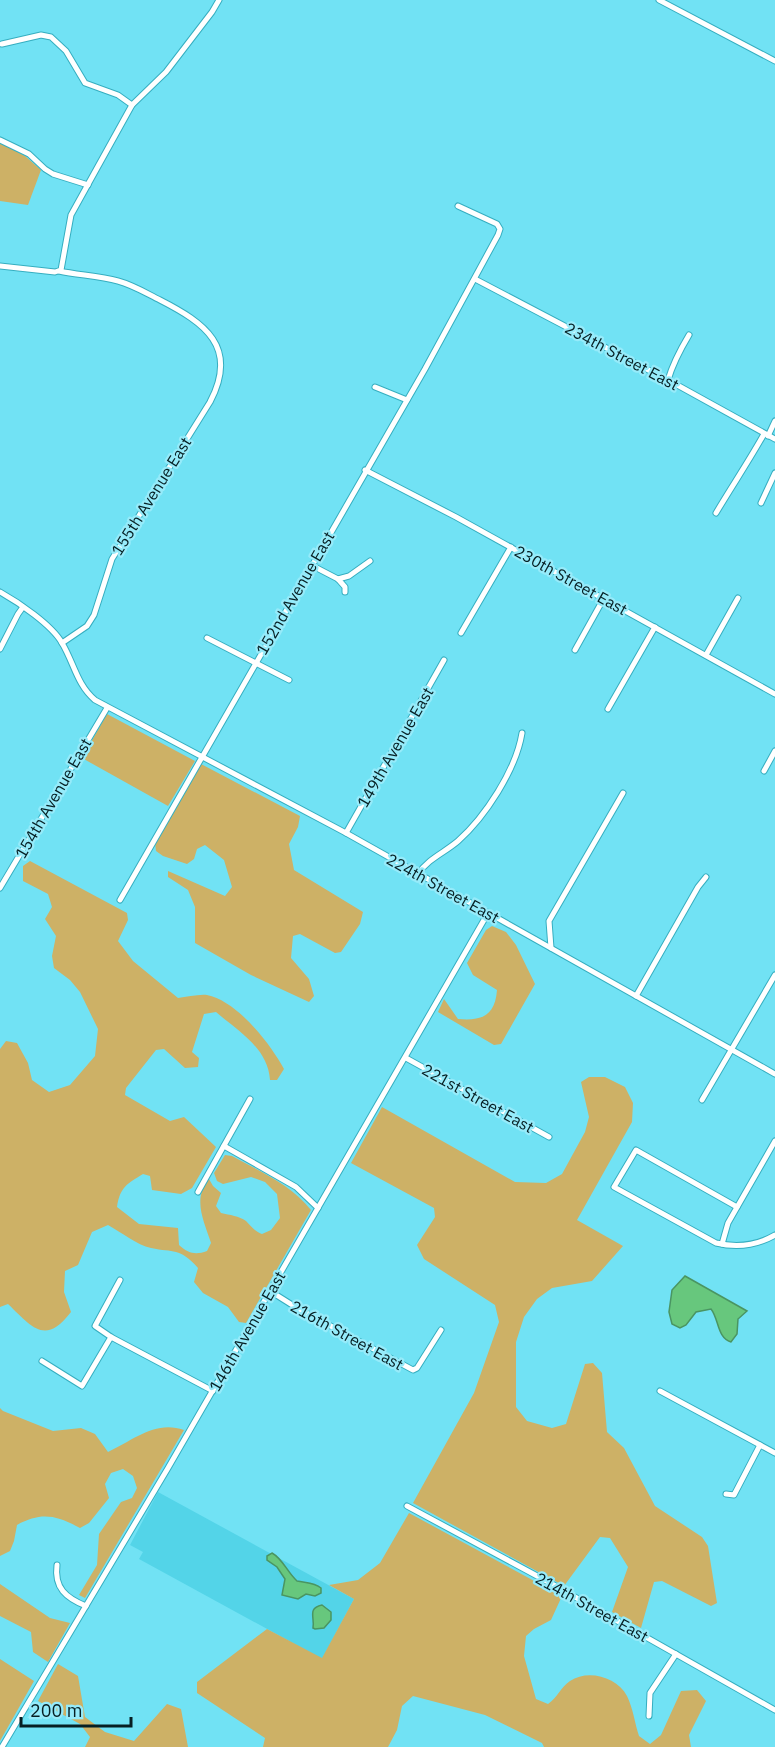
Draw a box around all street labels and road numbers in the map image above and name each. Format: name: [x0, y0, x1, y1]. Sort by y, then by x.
street label: 234th Street East: [562, 318, 682, 394]
street label: 155th Avenue East: [107, 433, 195, 559]
street label: 152nd Avenue East: [252, 528, 338, 658]
street label: 230th Street East: [511, 541, 631, 619]
street label: 149th Avenue East: [352, 683, 438, 811]
street label: 154th Avenue East: [10, 734, 96, 862]
street label: 224th Street East: [383, 849, 503, 927]
street label: 221st Street East: [419, 1059, 537, 1137]
street label: 146th Avenue East: [204, 1267, 290, 1395]
street label: 216th Street East: [287, 1296, 407, 1374]
street label: 214th Street East: [532, 1568, 652, 1646]

